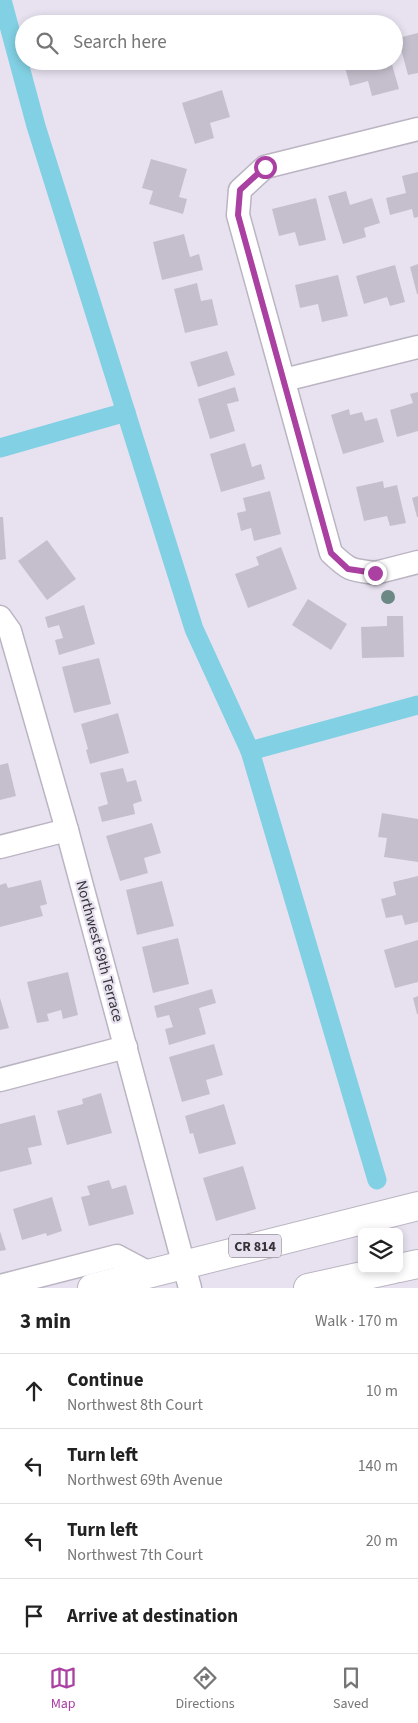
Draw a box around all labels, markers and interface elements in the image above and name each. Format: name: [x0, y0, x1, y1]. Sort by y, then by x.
search box: [15, 15, 403, 70]
icon: search: [33, 29, 61, 57]
text: Search here: [73, 29, 167, 56]
route start: [254, 156, 277, 179]
route end: [364, 562, 387, 585]
street label: Northwest 69th Terrace: [71, 878, 129, 1024]
map controls: [358, 1228, 403, 1273]
button: layers: [358, 1228, 403, 1273]
road number: CR 814: [229, 1234, 281, 1258]
text: 3 min: [20, 1306, 71, 1336]
text: Walk · 170 m: [315, 1310, 398, 1332]
text: Continue: [67, 1367, 144, 1394]
icon: ahead: [20, 1377, 48, 1405]
text: 10 m: [366, 1380, 398, 1402]
text: Northwest 8th Court: [67, 1394, 203, 1416]
text: Turn left: [67, 1442, 138, 1469]
icon: left: [20, 1452, 48, 1480]
text: 140 m: [358, 1455, 398, 1477]
text: Northwest 69th Avenue: [67, 1469, 223, 1491]
text: Turn left: [67, 1517, 138, 1544]
icon: left: [20, 1527, 48, 1555]
text: 20 m: [366, 1530, 398, 1552]
text: Northwest 7th Court: [67, 1544, 203, 1566]
icon: arrive: [20, 1602, 48, 1630]
text: Arrive at destination: [67, 1603, 238, 1630]
tab: Map: [49, 1664, 77, 1714]
tab: Directions: [175, 1664, 235, 1714]
tab: Saved: [333, 1664, 369, 1714]

